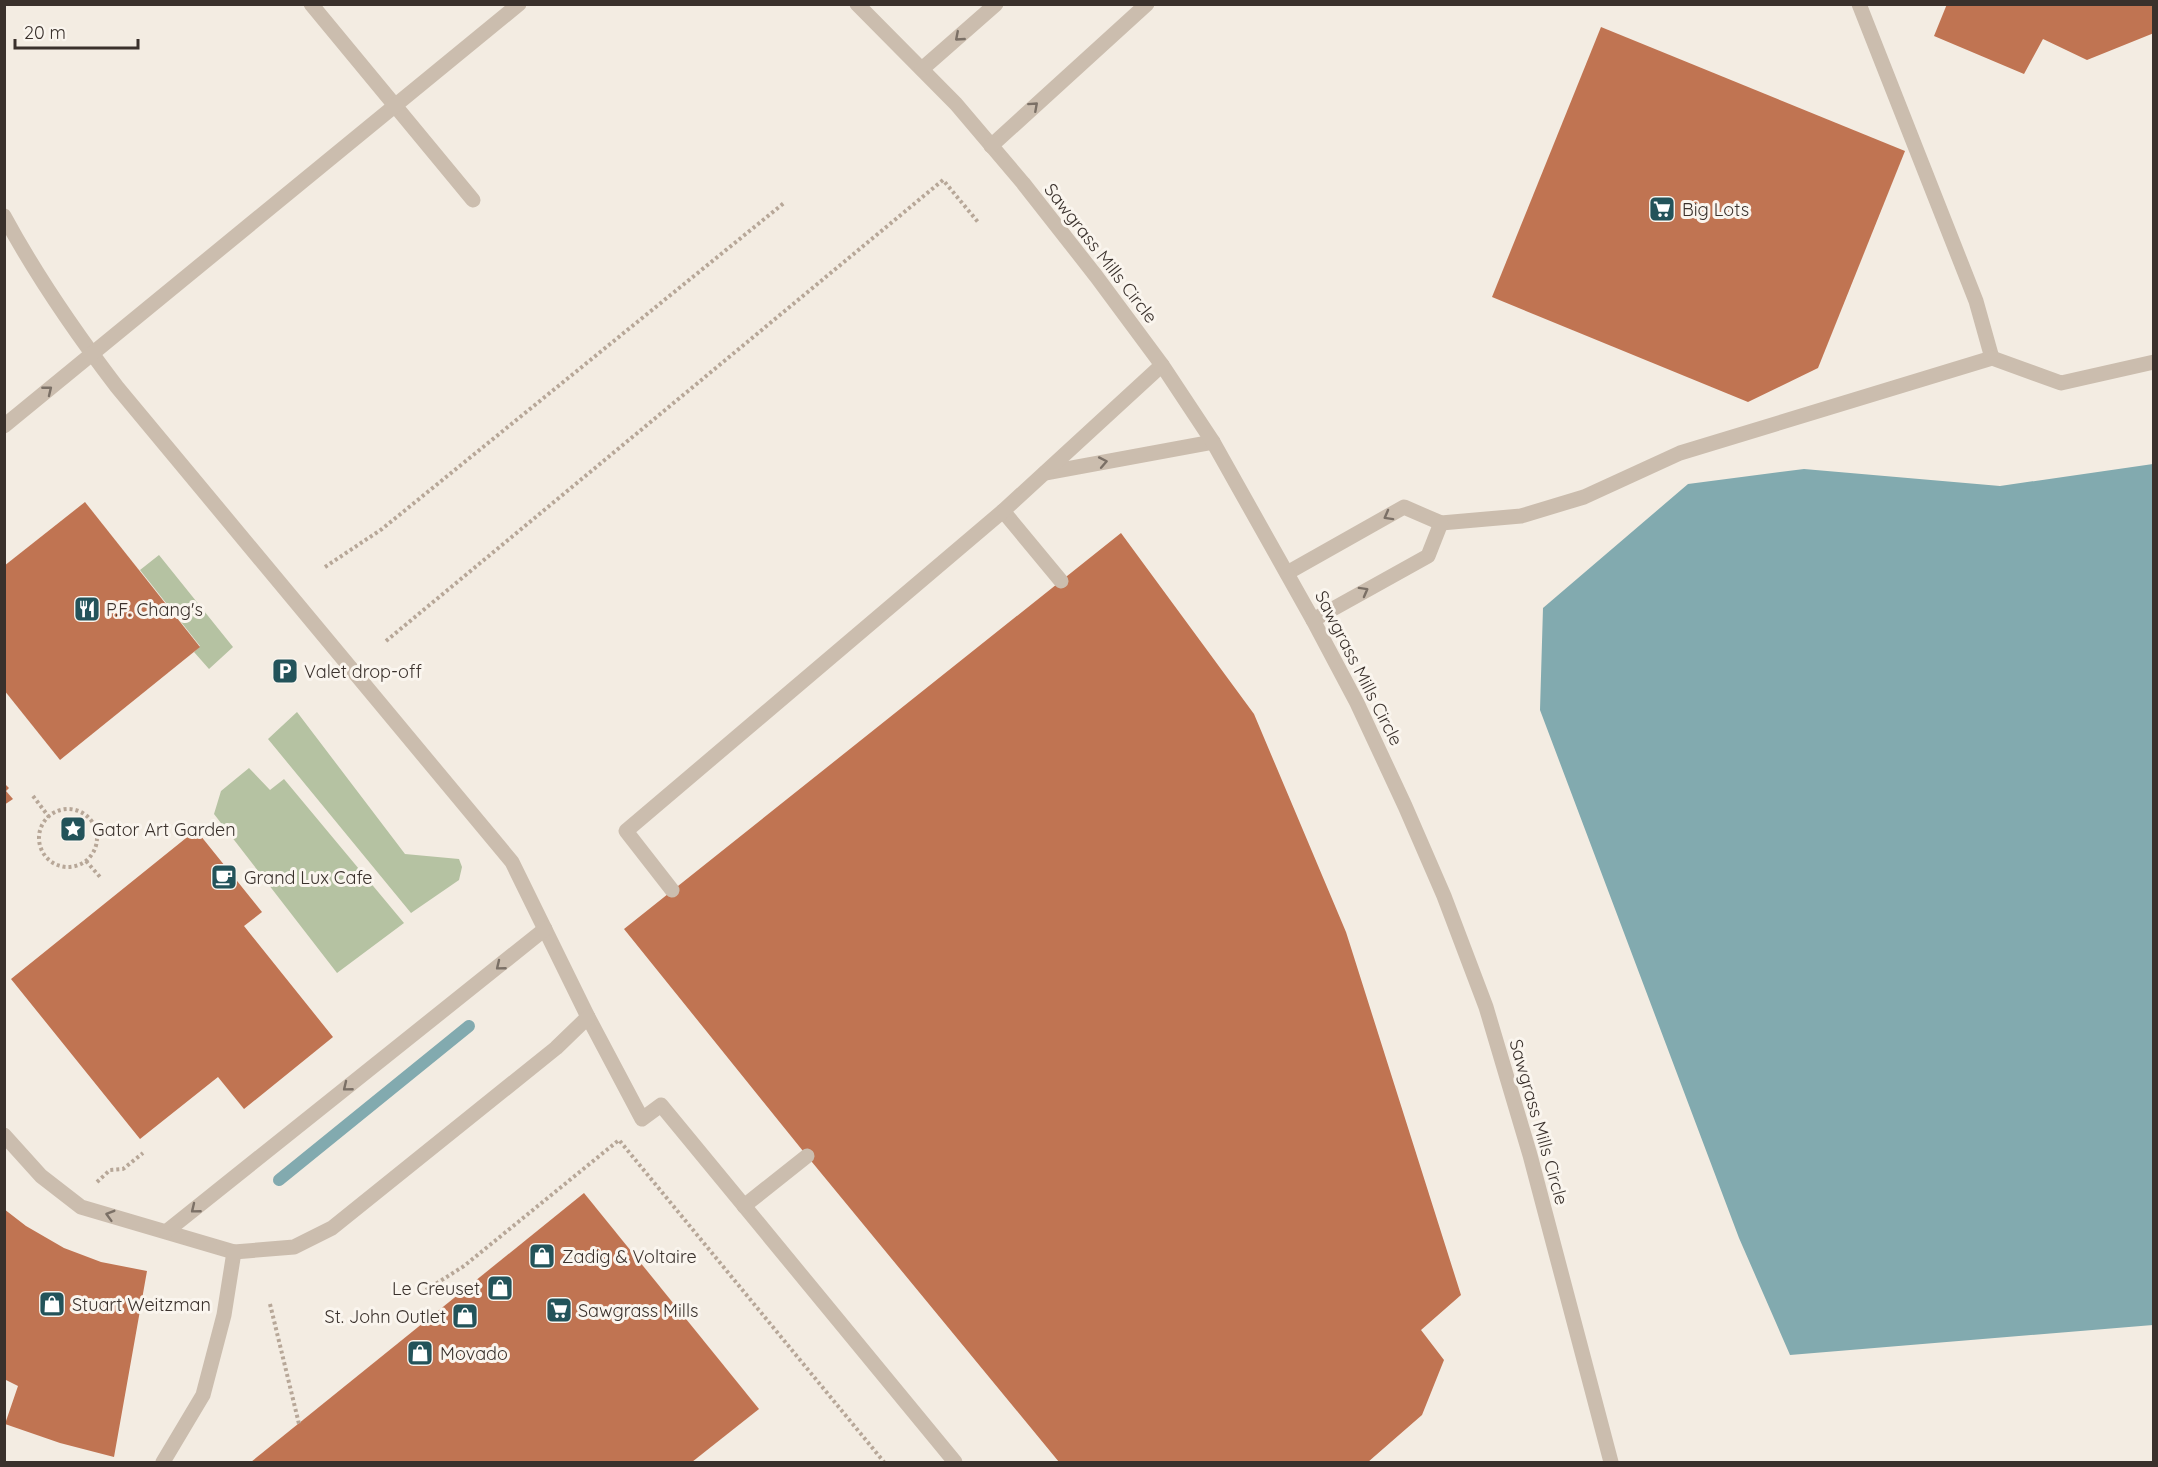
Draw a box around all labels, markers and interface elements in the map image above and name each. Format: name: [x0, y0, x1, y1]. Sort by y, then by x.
scale bar: [15, 12, 138, 50]
text: 20 m: [24, 21, 66, 44]
one-way arrow: [955, 29, 966, 40]
one-way arrow: [1027, 102, 1038, 113]
street label: Sawgrass Mills Circle: [1039, 179, 1163, 327]
supermarket icon: Big Lots: [1647, 194, 1677, 224]
place label: Big Lots: [1682, 198, 1749, 221]
one-way arrow: [41, 387, 52, 398]
one-way arrow: [1097, 456, 1107, 469]
one-way arrow: [1384, 509, 1395, 520]
street label: Sawgrass Mills Circle: [1310, 587, 1408, 749]
one-way arrow: [1358, 587, 1369, 598]
restaurant icon: P.F. Chang's: [72, 594, 102, 624]
place label: P.F. Chang's: [106, 598, 203, 621]
parking icon: Valet drop-off: [270, 656, 300, 686]
place label: Valet drop-off: [304, 660, 422, 683]
place icon: Gator Art Garden: [58, 814, 88, 844]
place label: Gator Art Garden: [92, 818, 236, 841]
cafe icon: Grand Lux Cafe: [209, 862, 239, 892]
place label: Grand Lux Cafe: [244, 866, 372, 889]
one-way arrow: [495, 958, 506, 969]
street label: Sawgrass Mills Circle: [1504, 1037, 1574, 1207]
one-way arrow: [343, 1080, 354, 1091]
one-way arrow: [191, 1202, 202, 1213]
one-way arrow: [105, 1210, 116, 1222]
shop icon: Zadig & Voltaire: [527, 1241, 557, 1271]
place label: Zadig & Voltaire: [562, 1245, 697, 1268]
shop icon: Le Creuset: [485, 1273, 515, 1303]
place label: Le Creuset: [392, 1277, 480, 1300]
shop icon: Stuart Weitzman: [37, 1289, 67, 1319]
place label: Stuart Weitzman: [72, 1293, 211, 1316]
supermarket icon: Sawgrass Mills: [544, 1295, 574, 1325]
place label: Sawgrass Mills: [578, 1299, 699, 1322]
shop icon: St. John Outlet: [450, 1301, 480, 1331]
place label: St. John Outlet: [325, 1305, 446, 1328]
shop icon: Movado: [405, 1338, 435, 1368]
place label: Movado: [440, 1342, 508, 1365]

